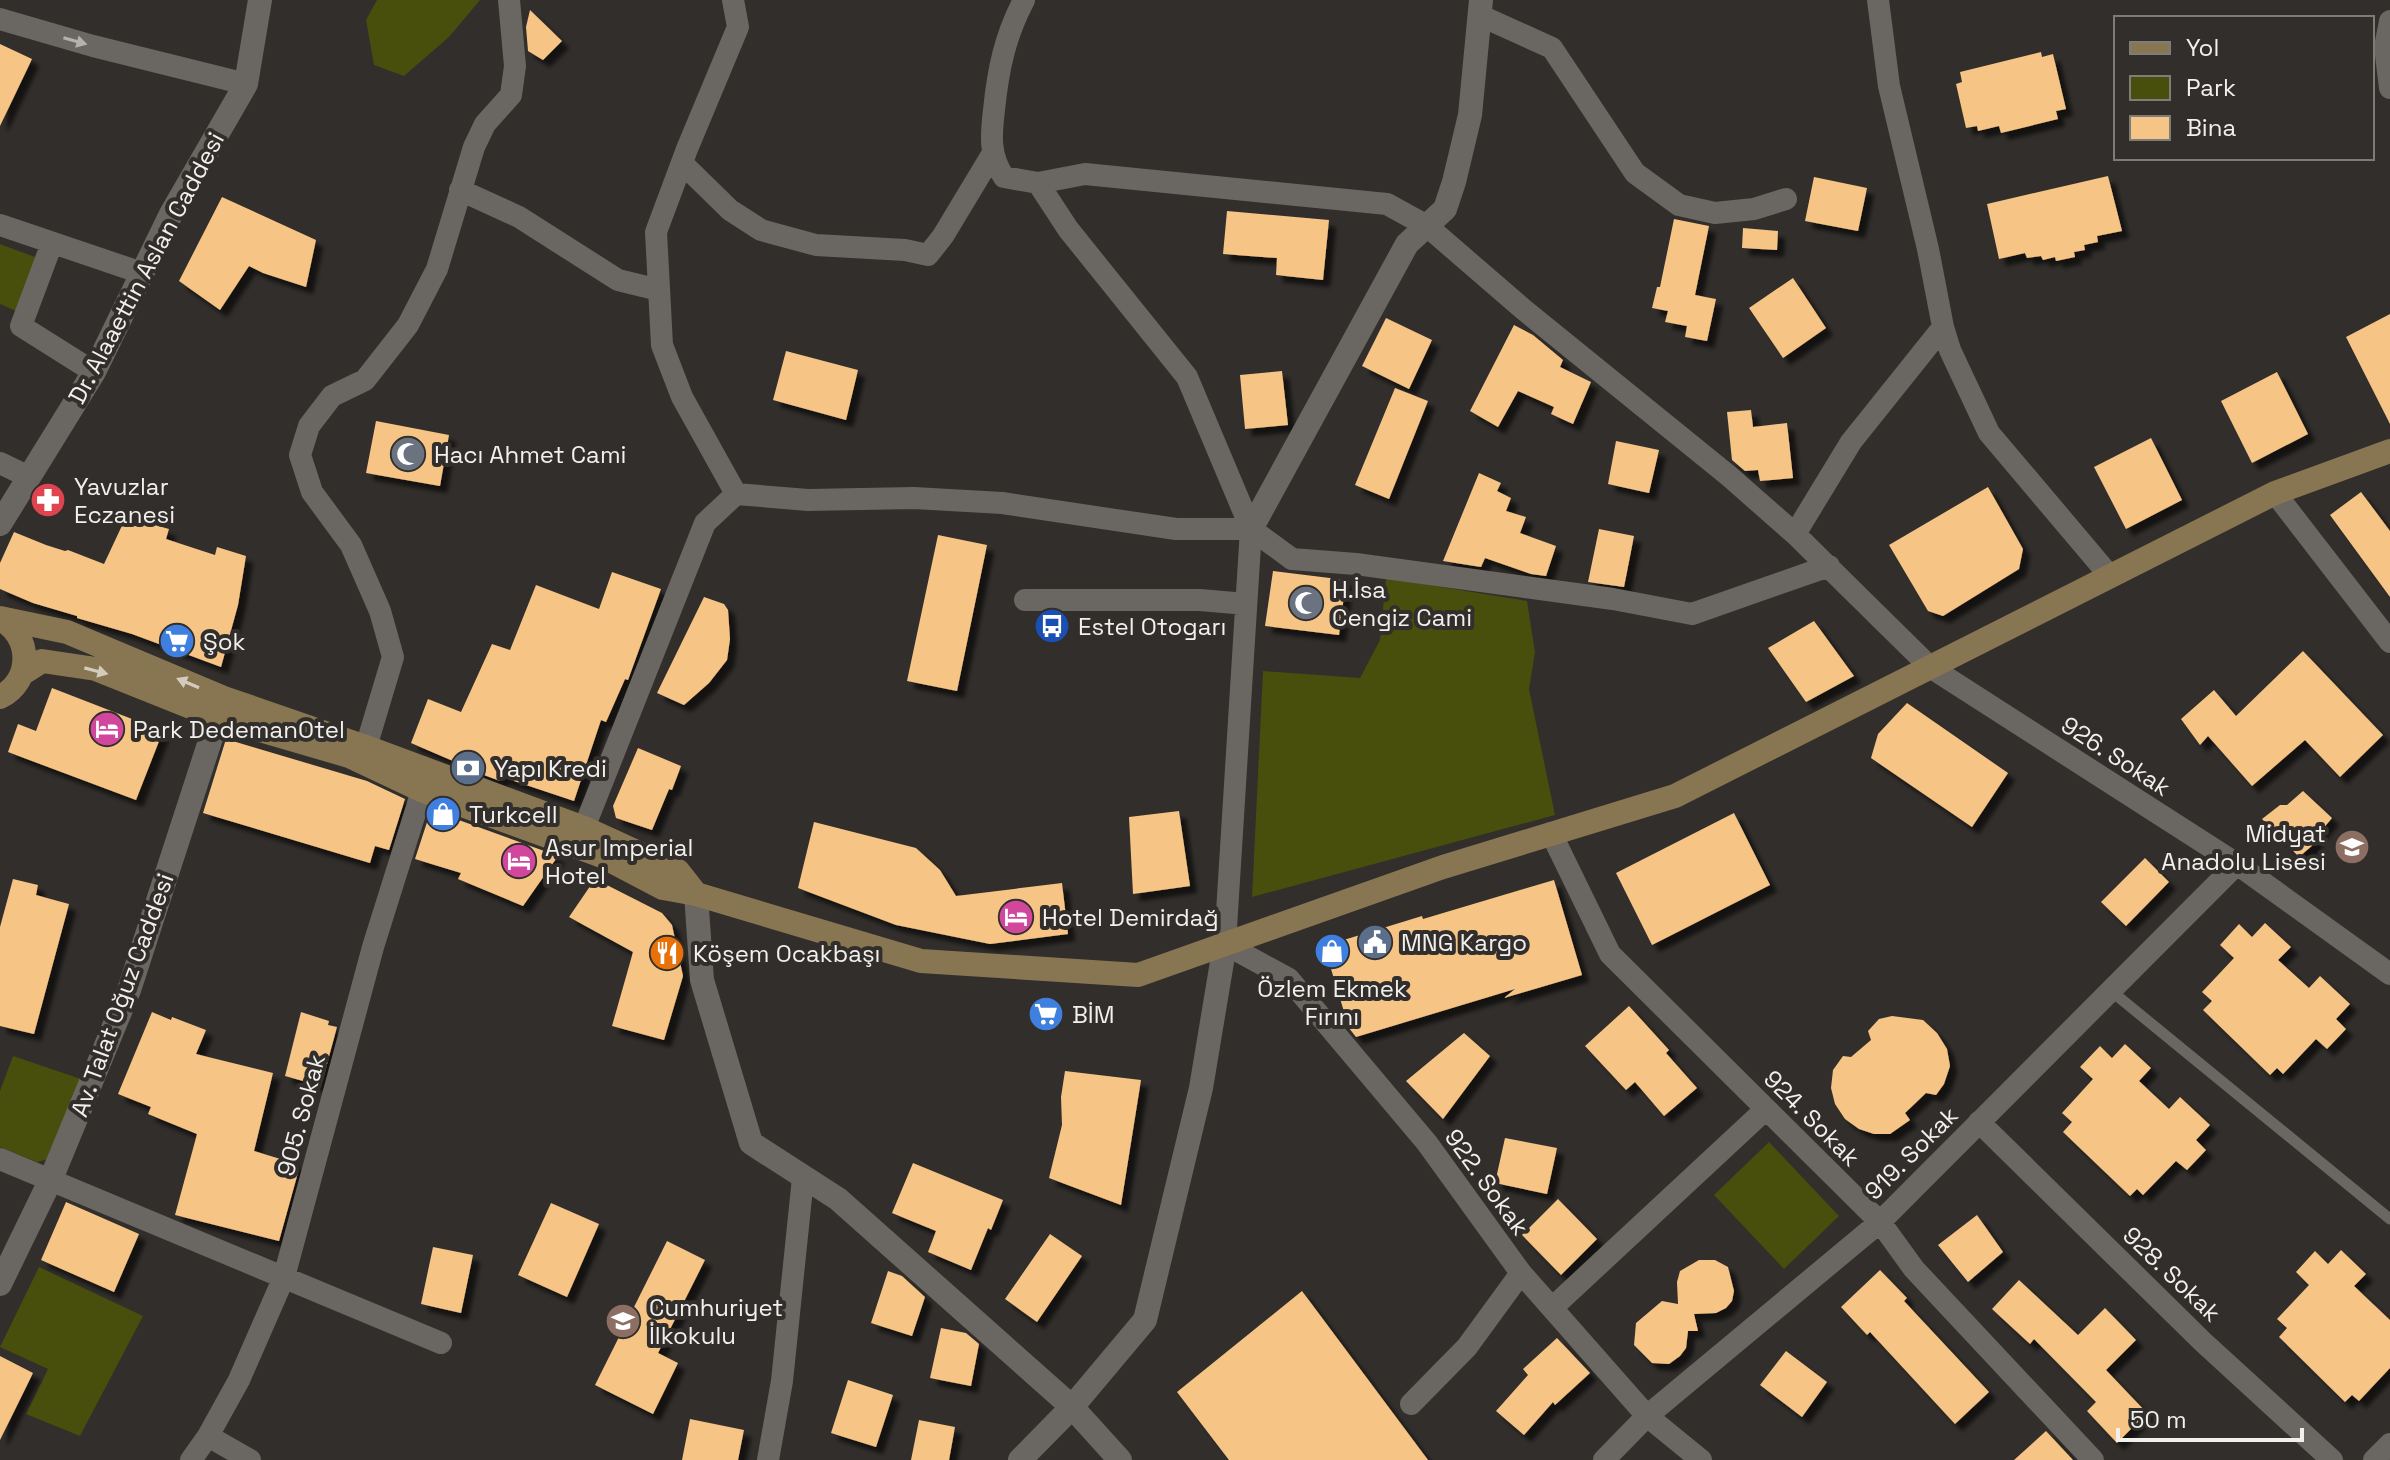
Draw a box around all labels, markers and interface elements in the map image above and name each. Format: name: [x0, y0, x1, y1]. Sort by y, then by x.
legend: [2114, 16, 2374, 160]
text: Yol: [2186, 32, 2219, 63]
one-way arrow: [63, 35, 87, 48]
text: Park: [2186, 72, 2236, 103]
text: Bina: [2186, 112, 2236, 143]
street label: Dr. Alaaettin Aslan Caddesi: [61, 127, 231, 409]
mosque icon: Hacı Ahmet Cami: [389, 435, 427, 473]
place label: Hacı Ahmet Cami: [434, 439, 626, 470]
place label: Yavuzlar Eczanesi: [74, 471, 175, 530]
pharmacy icon: Yavuzlar Eczanesi: [29, 481, 67, 519]
place label: H.İsa Cengiz Cami: [1332, 574, 1472, 633]
mosque icon: H.İsa Cengiz Cami: [1287, 584, 1325, 622]
bus stop icon: Estel Otogarı: [1033, 607, 1071, 645]
place label: Estel Otogarı: [1078, 611, 1226, 642]
supermarket icon: Şok: [158, 622, 196, 660]
place label: Şok: [203, 626, 246, 657]
one-way arrow: [84, 665, 109, 677]
one-way arrow: [176, 677, 200, 690]
street label: 926. Sokak: [2055, 709, 2177, 803]
hotel icon: Park DedemanOtel: [88, 710, 126, 748]
place label: Park DedemanOtel: [133, 714, 345, 745]
bank icon: Yapı Kredi: [449, 749, 487, 787]
place label: Yapı Kredi: [494, 753, 607, 784]
shop icon: Turkcell: [424, 795, 462, 833]
place label: Turkcell: [469, 799, 558, 830]
place label: Midyat Anadolu Lisesi: [2161, 818, 2326, 877]
school or university icon: Midyat Anadolu Lisesi: [2333, 828, 2371, 866]
place label: Asur Imperial Hotel: [545, 832, 693, 891]
hotel icon: Asur Imperial Hotel: [500, 842, 538, 880]
street label: Av. Talat Oğuz Caddesi: [64, 869, 180, 1121]
hotel icon: Hotel Demirdağ: [997, 898, 1035, 936]
place label: Hotel Demirdağ: [1042, 902, 1219, 933]
public building icon: MNG Kargo: [1356, 923, 1394, 961]
place label: MNG Kargo: [1401, 927, 1527, 958]
shop icon: Özlem Ekmek Fırını: [1313, 932, 1351, 970]
restaurant icon: Köşem Ocakbaşı: [648, 934, 686, 972]
place label: Köşem Ocakbaşı: [693, 938, 880, 969]
place label: Özlem Ekmek Fırını: [1257, 973, 1407, 1032]
supermarket icon: BİM: [1027, 995, 1065, 1033]
place label: BİM: [1072, 999, 1114, 1030]
street label: 905. Sokak: [270, 1051, 332, 1179]
street label: 924. Sokak: [1757, 1063, 1867, 1173]
street label: 919. Sokak: [1858, 1100, 1964, 1206]
street label: 922. Sokak: [1438, 1123, 1536, 1241]
street label: 928. Sokak: [2116, 1220, 2228, 1328]
place label: Cumhuriyet İlkokulu: [649, 1292, 783, 1351]
school or university icon: Cumhuriyet İlkokulu: [604, 1302, 642, 1340]
scale bar: [2118, 1392, 2302, 1442]
text: 50 m: [2130, 1404, 2187, 1435]

